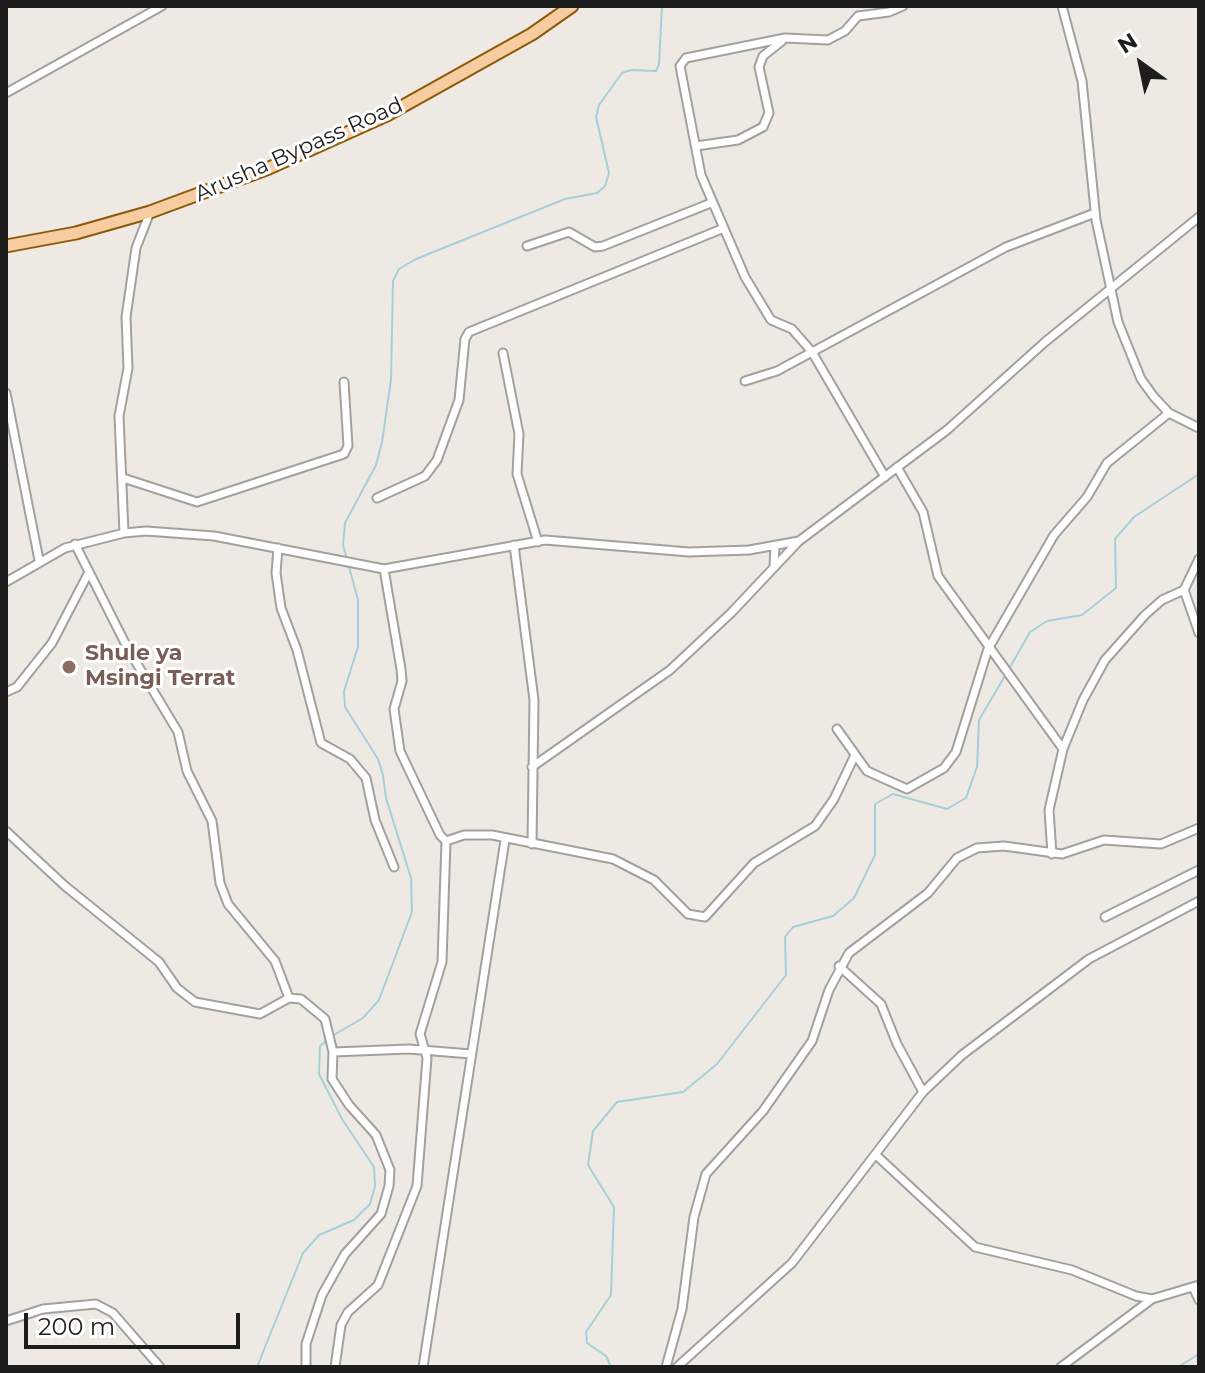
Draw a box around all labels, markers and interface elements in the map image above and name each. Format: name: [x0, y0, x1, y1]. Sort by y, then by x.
north arrow: [1101, 24, 1181, 104]
text: N: [1113, 27, 1142, 60]
street label: Arusha Bypass Road: [191, 92, 407, 208]
place label: Shule ya Msingi Terrat: [85, 641, 235, 692]
marker: Shule ya Msingi Terrat: [60, 658, 78, 676]
scale bar: [28, 1297, 244, 1347]
text: 200 m: [38, 1312, 115, 1341]

